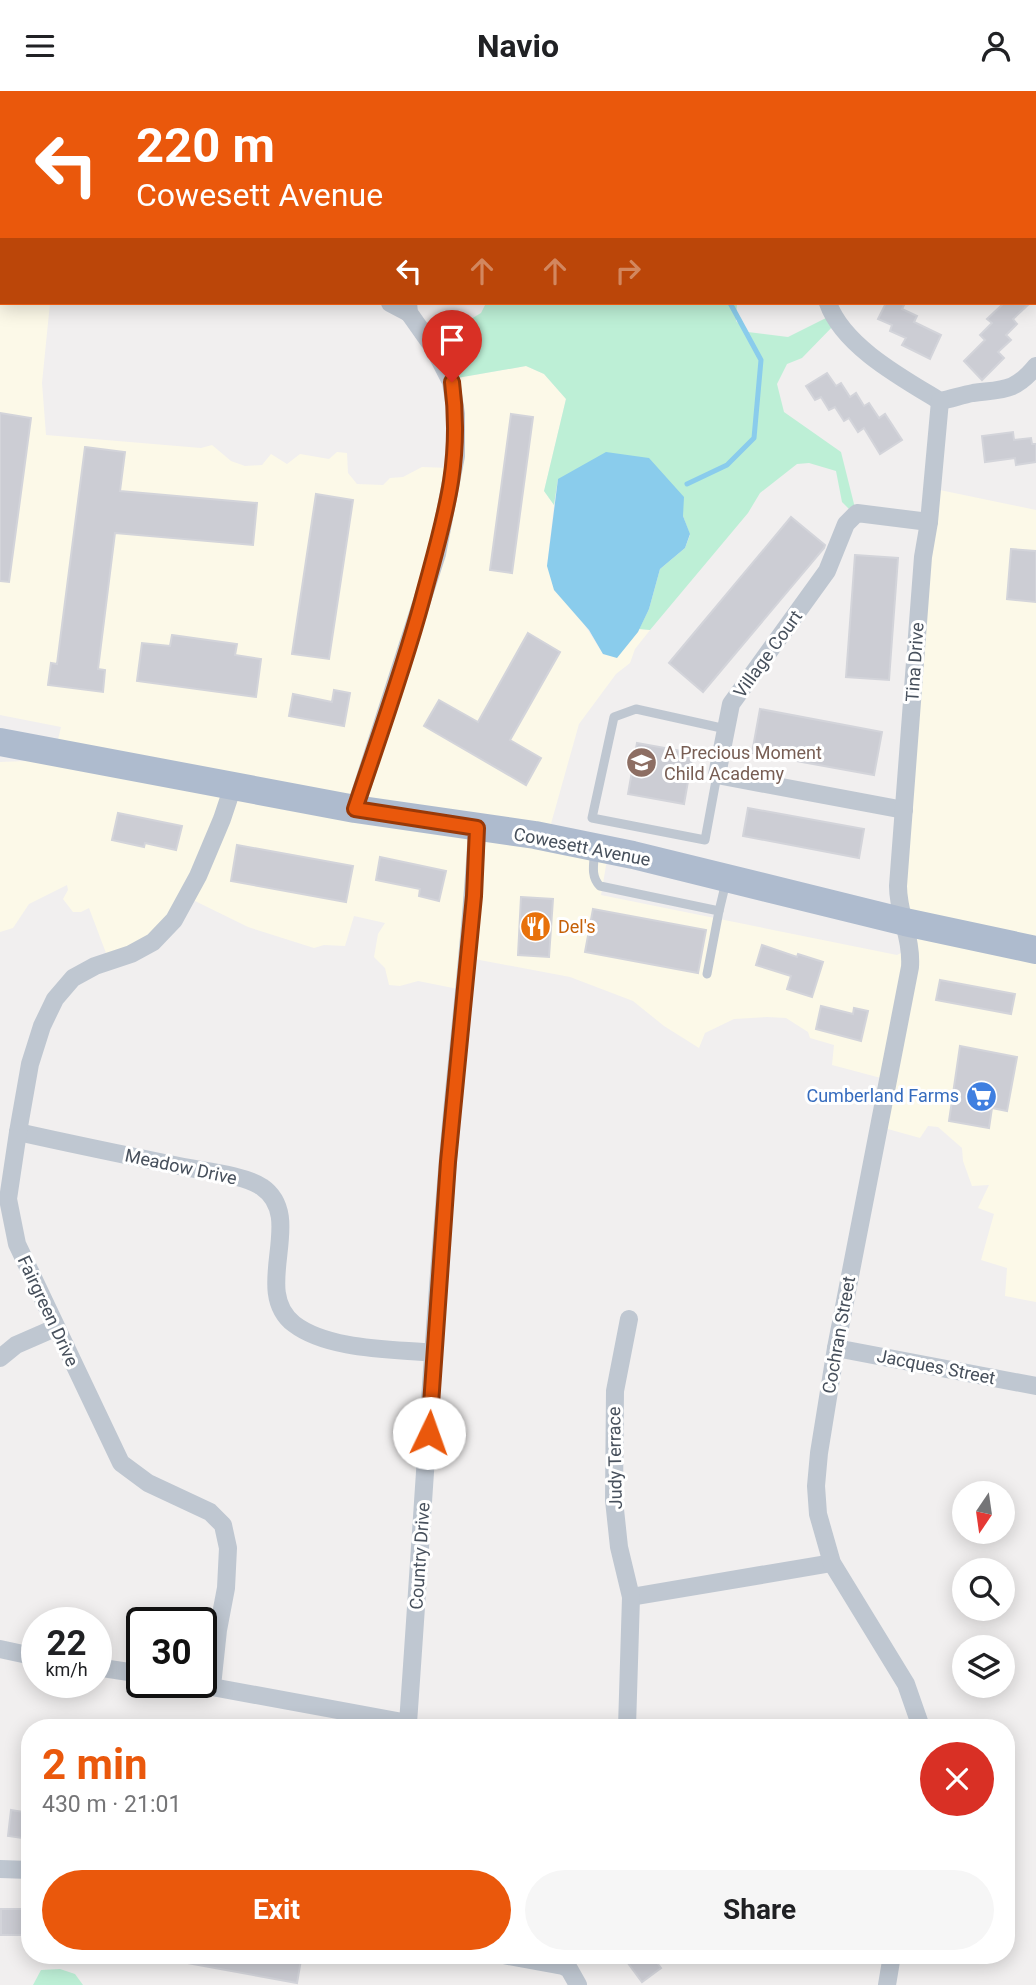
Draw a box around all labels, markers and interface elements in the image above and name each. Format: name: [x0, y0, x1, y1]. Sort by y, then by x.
icon: menu: [21, 27, 59, 65]
text: Navio: [477, 27, 559, 65]
icon: person: [977, 27, 1015, 65]
text: 220 m: [136, 117, 275, 174]
icon: left: [21, 119, 112, 210]
text: Cowesett Avenue: [136, 176, 383, 214]
icon: left: [390, 252, 428, 290]
icon: ahead: [463, 252, 501, 290]
icon: ahead: [536, 252, 574, 290]
icon: right: [609, 252, 647, 290]
pin: [422, 310, 482, 382]
icon: arrive: [433, 321, 471, 359]
street label: Village Court: [729, 606, 806, 701]
street label: Tina Drive: [901, 621, 928, 702]
place label: A Precious Moment Child Academy: [664, 742, 822, 784]
school or university icon: A Precious Moment Child Academy: [624, 746, 658, 780]
street label: Cowesett Avenue: [512, 823, 652, 870]
restaurant icon: Del's: [518, 910, 552, 944]
place label: Del's: [558, 916, 595, 937]
supermarket icon: Cumberland Farms: [965, 1079, 999, 1113]
place label: Cumberland Farms: [806, 1085, 959, 1106]
street label: Meadow Drive: [123, 1144, 239, 1189]
street label: Fairgreen Drive: [14, 1252, 83, 1369]
street label: Cochran Street: [818, 1275, 859, 1395]
street label: Jacques Street: [875, 1345, 997, 1388]
position arrow: [392, 1396, 466, 1470]
street label: Judy Terrace: [603, 1407, 626, 1510]
north arrow: [952, 1481, 1015, 1543]
map controls: [952, 1481, 1015, 1698]
street label: Country Drive: [405, 1502, 434, 1610]
button: search: [952, 1558, 1015, 1621]
speed limit sign: 30: [126, 1607, 217, 1698]
text: 22: [46, 1623, 87, 1664]
button: layers: [952, 1635, 1015, 1698]
text: km/h: [45, 1659, 88, 1680]
text: 2 min: [42, 1740, 148, 1789]
button: close: [920, 1742, 994, 1816]
text: 430 m · 21:01: [42, 1791, 181, 1818]
button: Exit: [42, 1870, 511, 1950]
button: Share: [525, 1870, 994, 1950]

